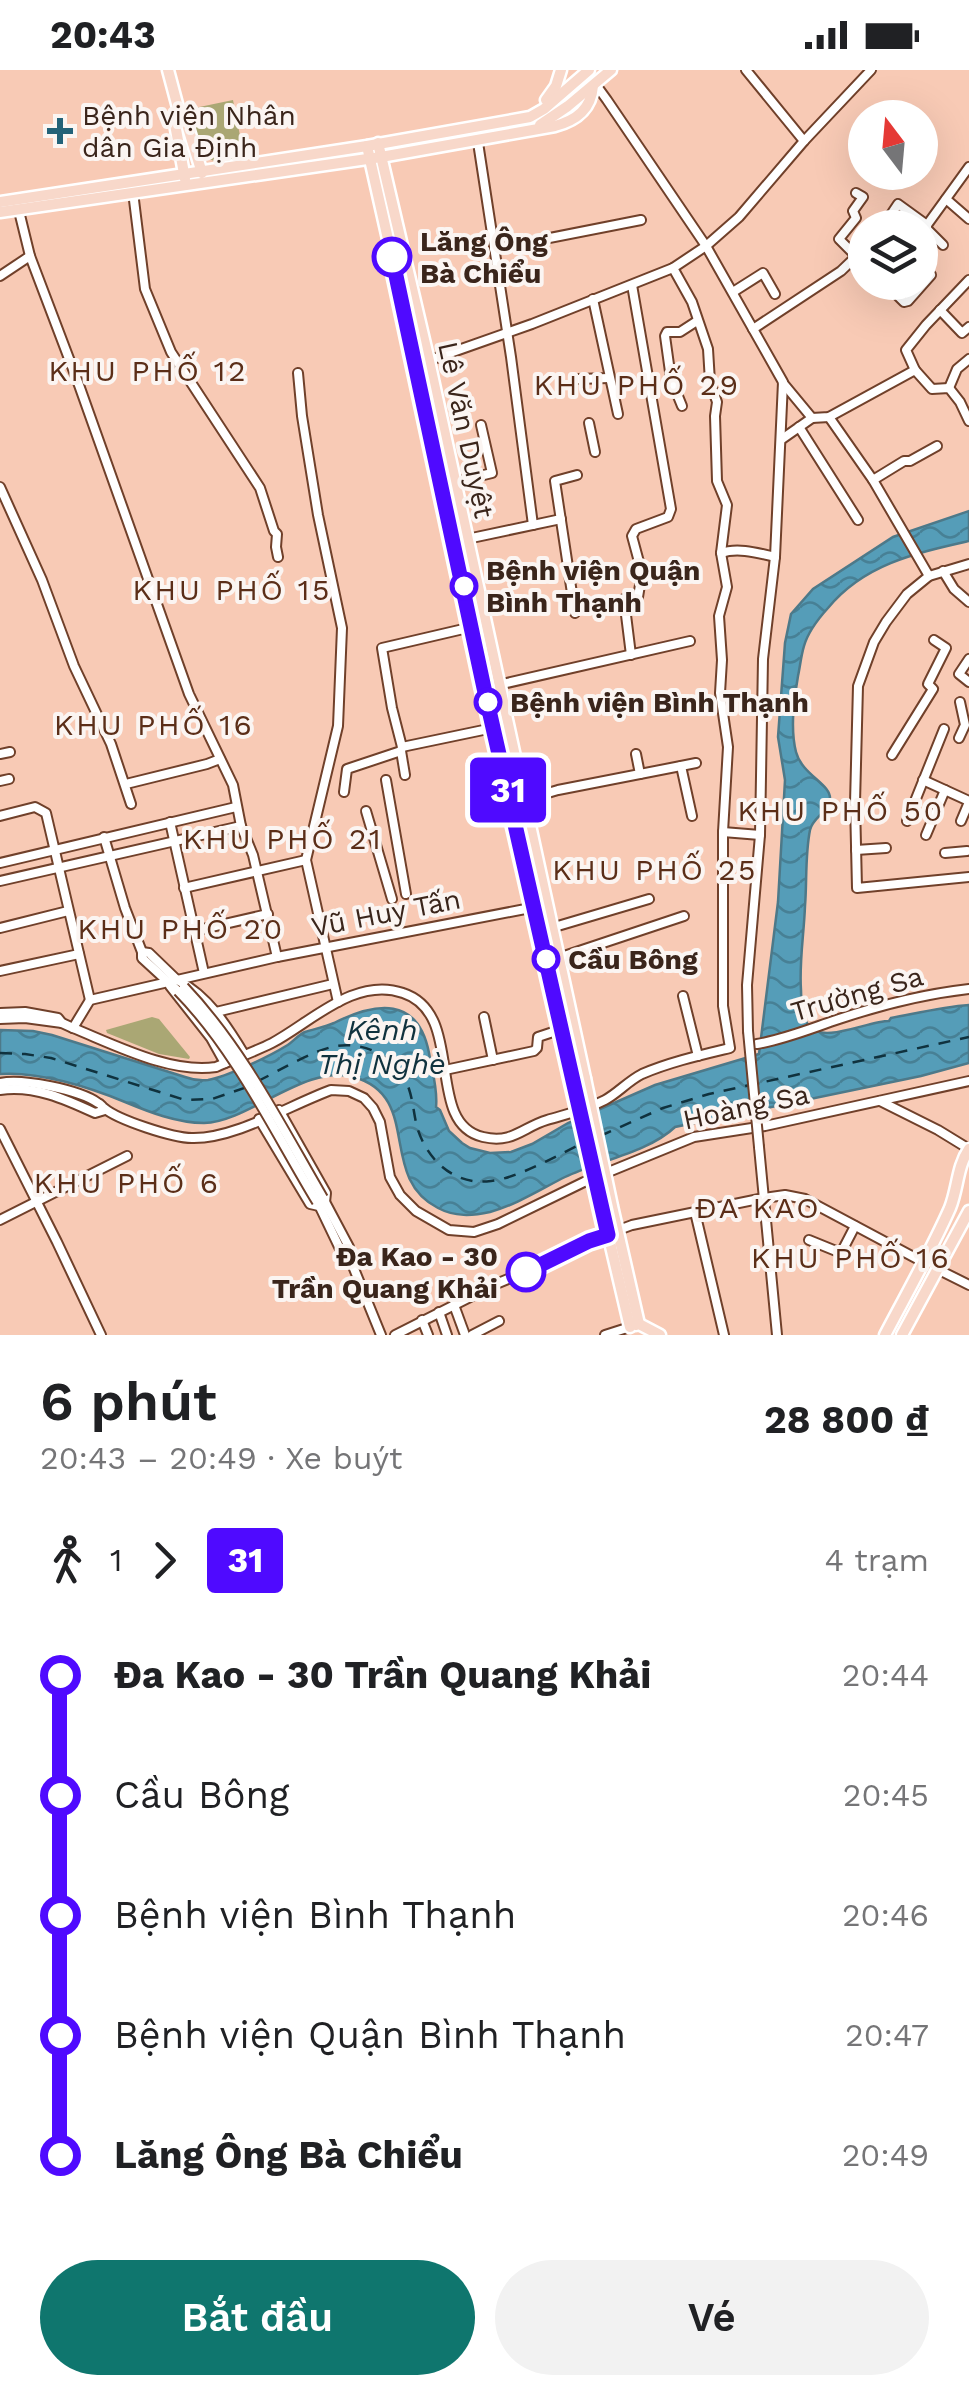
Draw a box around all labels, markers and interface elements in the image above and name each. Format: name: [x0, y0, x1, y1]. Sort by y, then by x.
text: 20:43: [50, 13, 156, 57]
place label: Bệnh viện Nhân dân Gia Định: [82, 99, 296, 164]
north arrow: [848, 100, 938, 190]
map controls: [848, 100, 938, 300]
marker: Bệnh viện Nhân dân Gia Định: [47, 118, 73, 144]
button: layers: [848, 210, 938, 300]
place label: Lăng Ông Bà Chiểu: [420, 225, 548, 290]
marker: Lăng Ông Bà Chiểu: [373, 238, 411, 276]
street label: Lê Văn Duyệt: [431, 339, 501, 522]
district label: KHU PHỐ 12: [48, 351, 248, 388]
district label: KHU PHỐ 29: [533, 365, 741, 402]
place label: Bệnh viện Quận Bình Thạnh: [486, 554, 700, 619]
district label: KHU PHỐ 15: [132, 570, 332, 607]
marker: Bệnh viện Quận Bình Thạnh: [451, 573, 477, 599]
place label: Bệnh viện Bình Thạnh: [510, 686, 809, 719]
marker: Bệnh viện Bình Thạnh: [475, 689, 501, 715]
district label: KHU PHỐ 16: [54, 705, 254, 742]
line badge: 31: [463, 758, 553, 822]
text: 31: [490, 769, 526, 811]
district label: KHU PHỐ 50: [737, 791, 945, 828]
district label: KHU PHỐ 21: [183, 819, 383, 856]
district label: KHU PHỐ 25: [552, 850, 758, 887]
street label: Vũ Huy Tấn: [309, 882, 463, 944]
district label: KHU PHỐ 20: [77, 909, 285, 946]
place label: Cầu Bông: [568, 943, 698, 976]
marker: Cầu Bông: [533, 946, 559, 972]
street label: Trường Sa: [787, 959, 927, 1029]
water label: Kênh Thị Nghè: [318, 1012, 446, 1081]
street label: Hoàng Sa: [680, 1077, 812, 1136]
district label: KHU PHỐ 6: [34, 1163, 220, 1200]
district label: ĐA KAO: [695, 1190, 821, 1225]
district label: KHU PHỐ 16: [751, 1238, 951, 1275]
place label: Đa Kao - 30 Trần Quang Khải: [272, 1240, 498, 1305]
marker: Đa Kao - 30 Trần Quang Khải: [507, 1253, 545, 1291]
text: 6 phút: [40, 1369, 217, 1433]
text: 28 800 ₫: [764, 1398, 929, 1442]
text: 20:43 – 20:49 · Xe buýt: [40, 1439, 403, 1477]
icon: walk: [40, 1533, 95, 1588]
icon: forward: [137, 1533, 192, 1588]
text: 31: [227, 1539, 263, 1581]
text: 1: [110, 1541, 122, 1579]
text: 4 trạm: [825, 1541, 929, 1579]
text: Đa Kao - 30 Trần Quang Khải: [114, 1653, 651, 1697]
text: 20:44: [842, 1656, 929, 1694]
text: Cầu Bông: [114, 1773, 289, 1817]
text: 20:45: [843, 1776, 929, 1814]
text: Bệnh viện Bình Thạnh: [114, 1893, 516, 1937]
text: 20:46: [842, 1896, 929, 1934]
text: Bệnh viện Quận Bình Thạnh: [114, 2013, 626, 2057]
text: 20:47: [845, 2016, 929, 2054]
text: Lăng Ông Bà Chiểu: [114, 2133, 463, 2177]
text: 20:49: [842, 2136, 929, 2174]
button: Bắt đầu: [40, 2260, 475, 2375]
button: Vé: [495, 2260, 929, 2375]

